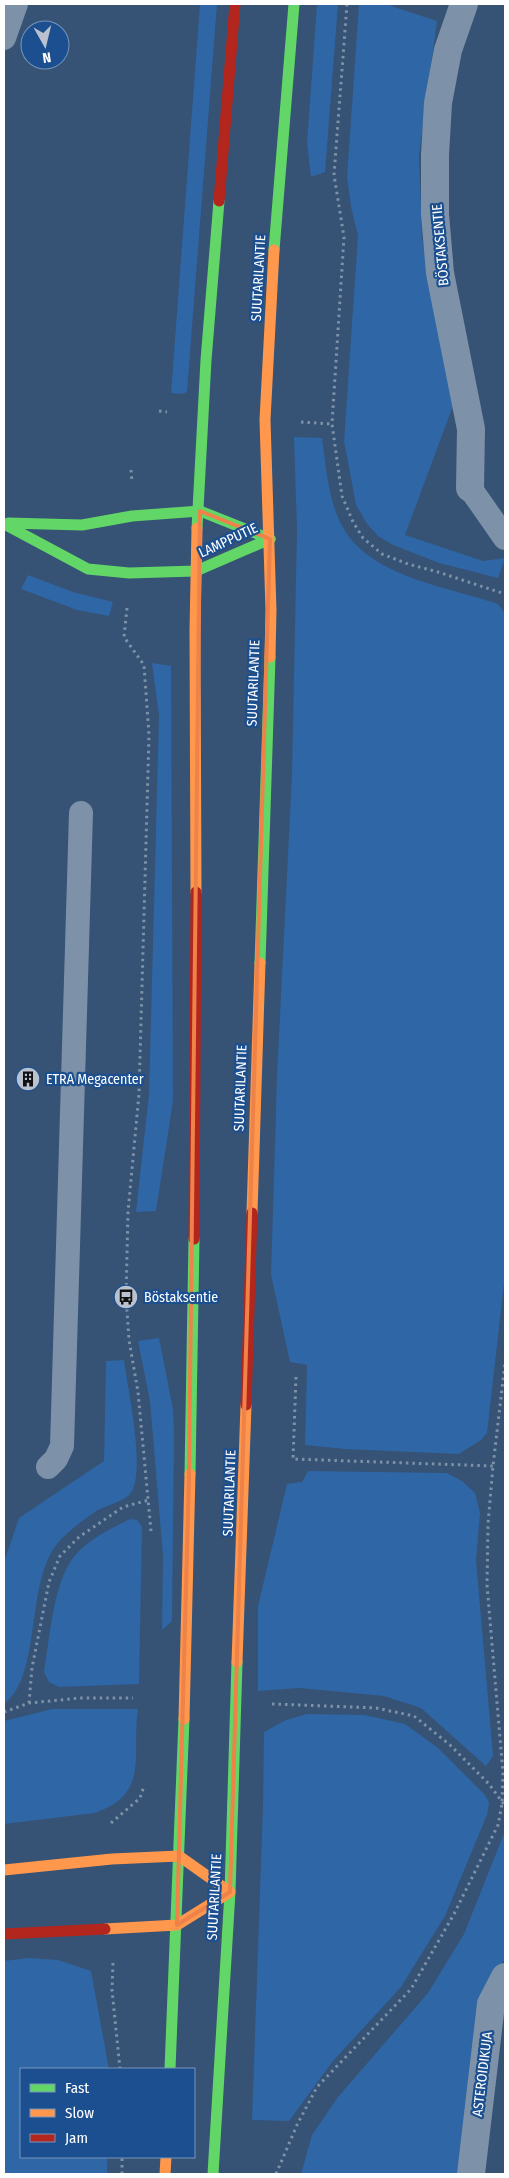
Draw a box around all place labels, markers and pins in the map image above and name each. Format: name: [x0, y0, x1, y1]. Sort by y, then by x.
building icon: ETRA Megacenter: [15, 1066, 41, 1092]
place label: ETRA Megacenter: [46, 1071, 144, 1088]
bus stop icon: Böstaksentie: [113, 1284, 139, 1310]
place label: Böstaksentie: [144, 1289, 218, 1306]

